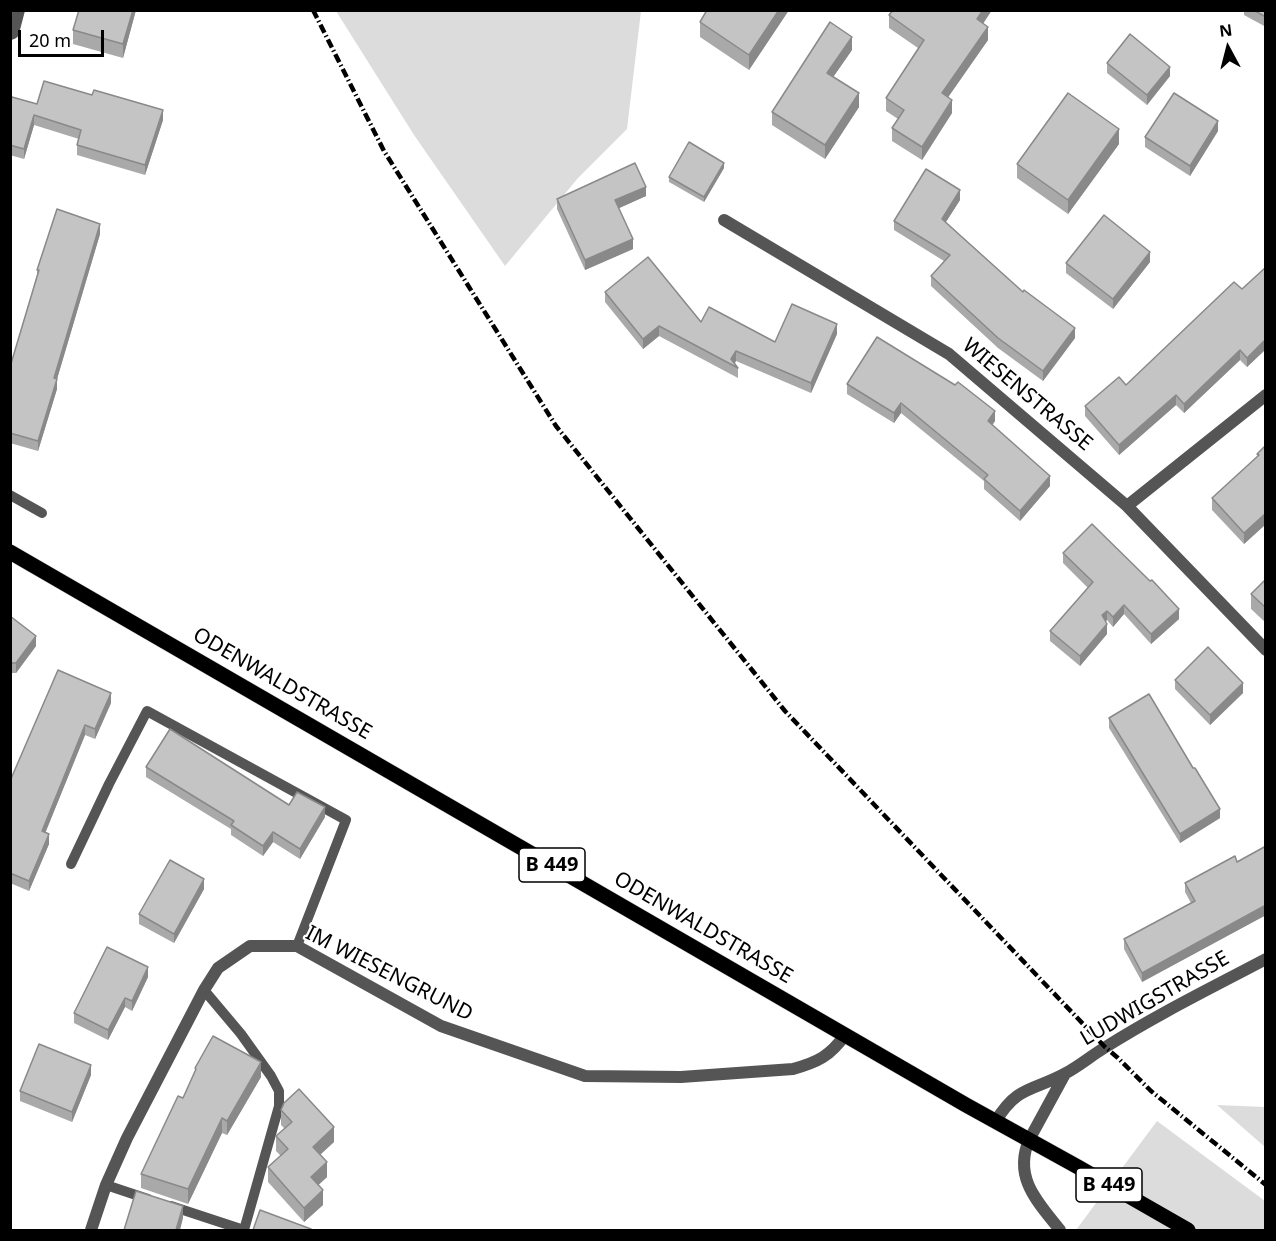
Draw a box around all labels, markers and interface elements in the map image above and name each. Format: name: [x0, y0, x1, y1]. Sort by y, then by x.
scale bar: [21, 18, 106, 56]
north arrow: [1198, 18, 1258, 78]
text: N: [1218, 18, 1234, 42]
text: 20 m: [29, 28, 71, 52]
street label: WIESENSTRASSE: [957, 333, 1097, 457]
street label: ODENWALDSTRASSE: [188, 623, 376, 745]
road number: B 449: [519, 848, 585, 882]
street label: ODENWALDSTRASSE: [609, 867, 797, 989]
street label: IM WIESENGRUND: [301, 921, 477, 1027]
street label: LUDWIGSTRASSE: [1076, 946, 1234, 1052]
road number: B 449: [1076, 1168, 1142, 1202]

